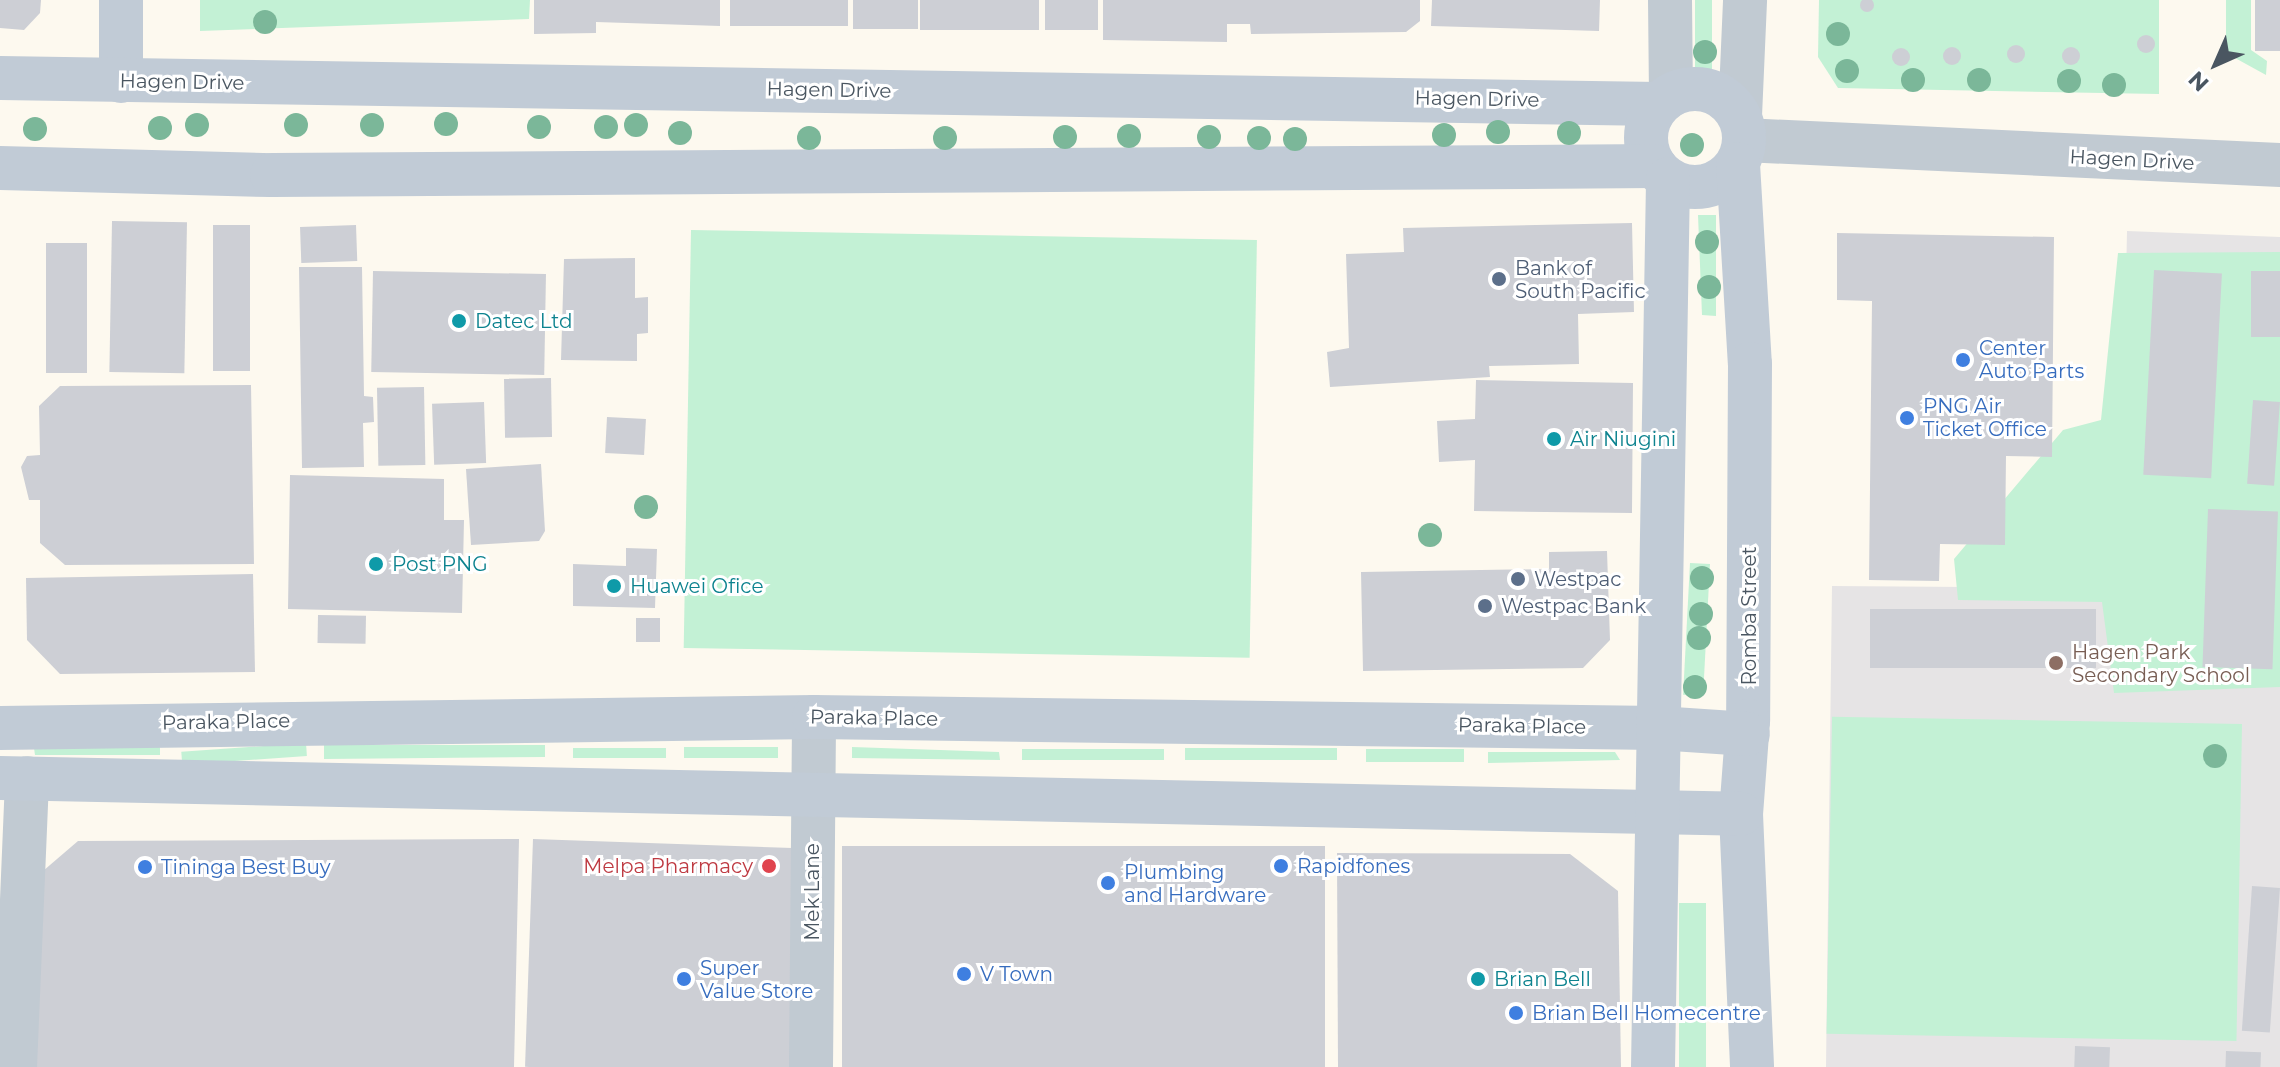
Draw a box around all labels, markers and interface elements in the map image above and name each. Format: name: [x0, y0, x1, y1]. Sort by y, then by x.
north arrow: [2176, 24, 2256, 104]
text: N: [2183, 65, 2215, 97]
street label: Hagen Drive: [119, 69, 245, 95]
street label: Hagen Drive: [766, 77, 892, 103]
street label: Hagen Drive: [1414, 86, 1540, 112]
street label: Hagen Drive: [2069, 145, 2195, 175]
place label: Bank of South Pacific: [1515, 256, 1646, 303]
marker: Bank of South Pacific: [1490, 270, 1508, 288]
place label: Datec Ltd: [475, 309, 573, 333]
marker: Datec Ltd: [450, 312, 468, 330]
place label: Center Auto Parts: [1979, 336, 2084, 383]
marker: Center Auto Parts: [1954, 351, 1972, 369]
place label: PNG Air Ticket Office: [1923, 394, 2047, 441]
marker: PNG Air Ticket Office: [1898, 409, 1916, 427]
place label: Air Niugini: [1570, 427, 1676, 451]
marker: Air Niugini: [1545, 430, 1563, 448]
street label: Romba Street: [1737, 546, 1761, 686]
place label: Post PNG: [392, 552, 488, 576]
marker: Post PNG: [367, 555, 385, 573]
place label: Westpac: [1534, 567, 1622, 591]
marker: Westpac: [1509, 570, 1527, 588]
place label: Huawei Ofice: [630, 574, 764, 598]
marker: Huawei Ofice: [605, 577, 623, 595]
place label: Westpac Bank: [1501, 594, 1646, 618]
marker: Westpac Bank: [1476, 597, 1494, 615]
place label: Hagen Park Secondary School: [2072, 640, 2250, 687]
marker: Hagen Park Secondary School: [2047, 654, 2065, 672]
street label: Paraka Place: [810, 705, 938, 731]
street label: Paraka Place: [162, 709, 290, 735]
street label: Paraka Place: [1458, 713, 1586, 739]
street label: Mek Lane: [800, 843, 824, 941]
place label: Melpa Pharmacy: [583, 854, 753, 878]
place label: Rapidfones: [1297, 854, 1410, 878]
place label: Tininga Best Buy: [161, 855, 331, 879]
marker: Melpa Pharmacy: [760, 857, 778, 875]
marker: Rapidfones: [1272, 857, 1290, 875]
marker: Tininga Best Buy: [136, 858, 154, 876]
place label: Plumbing and Hardware: [1124, 860, 1266, 907]
marker: Plumbing and Hardware: [1099, 874, 1117, 892]
place label: Super Value Store: [700, 956, 813, 1003]
place label: V Town: [980, 962, 1053, 986]
marker: V Town: [955, 965, 973, 983]
place label: Brian Bell: [1494, 967, 1591, 991]
marker: Super Value Store: [675, 970, 693, 988]
marker: Brian Bell: [1469, 970, 1487, 988]
place label: Brian Bell Homecentre: [1532, 1001, 1761, 1025]
marker: Brian Bell Homecentre: [1507, 1004, 1525, 1022]

